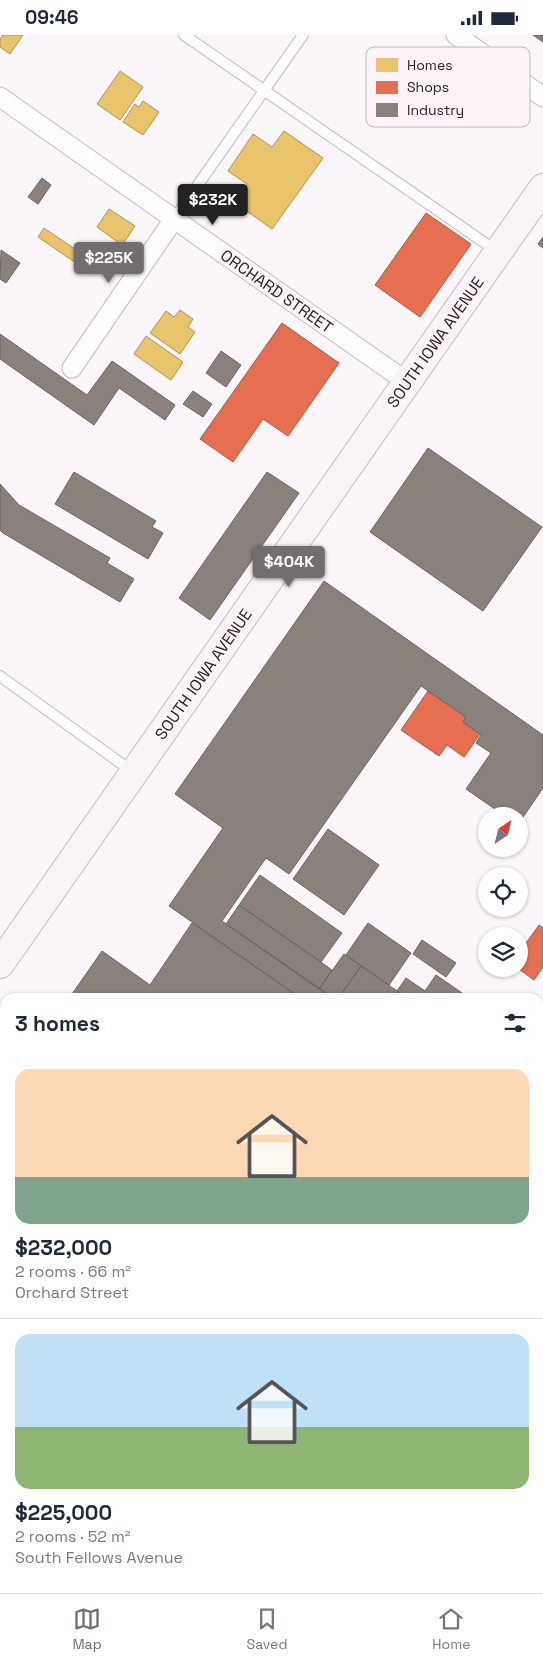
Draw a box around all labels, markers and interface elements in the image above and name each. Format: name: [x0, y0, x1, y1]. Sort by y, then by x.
text: 09:46: [25, 5, 79, 30]
legend: [366, 47, 530, 127]
text: Homes: [407, 56, 453, 74]
text: Shops: [407, 78, 449, 96]
text: Industry: [407, 101, 464, 119]
pin: $232K: [178, 183, 248, 226]
text: $232K: [189, 189, 237, 210]
pin: $225K: [74, 241, 144, 284]
street label: ORCHARD STREET: [216, 245, 337, 338]
text: $225K: [85, 247, 133, 268]
street label: SOUTH IOWA AVENUE: [382, 273, 489, 412]
pin: $404K: [254, 545, 324, 588]
text: $404K: [264, 551, 314, 572]
street label: SOUTH IOWA AVENUE: [150, 605, 257, 744]
north arrow: [478, 807, 528, 857]
map controls: [478, 807, 528, 977]
button: locate: [478, 867, 528, 917]
button: layers: [478, 927, 528, 977]
icon: filters: [501, 1009, 529, 1037]
text: 3 homes: [15, 1010, 100, 1037]
icon: home: [227, 1101, 317, 1191]
text: $232,000: [15, 1234, 112, 1261]
text: 2 rooms · 66 m²: [15, 1261, 131, 1282]
text: Orchard Street: [15, 1282, 129, 1303]
icon: home: [227, 1367, 317, 1457]
text: $225,000: [15, 1499, 112, 1526]
text: 2 rooms · 52 m²: [15, 1526, 131, 1547]
text: South Fellows Avenue: [15, 1547, 183, 1568]
tab: Map: [72, 1605, 102, 1653]
tab: Saved: [247, 1605, 287, 1653]
tab: Home: [432, 1605, 471, 1653]

